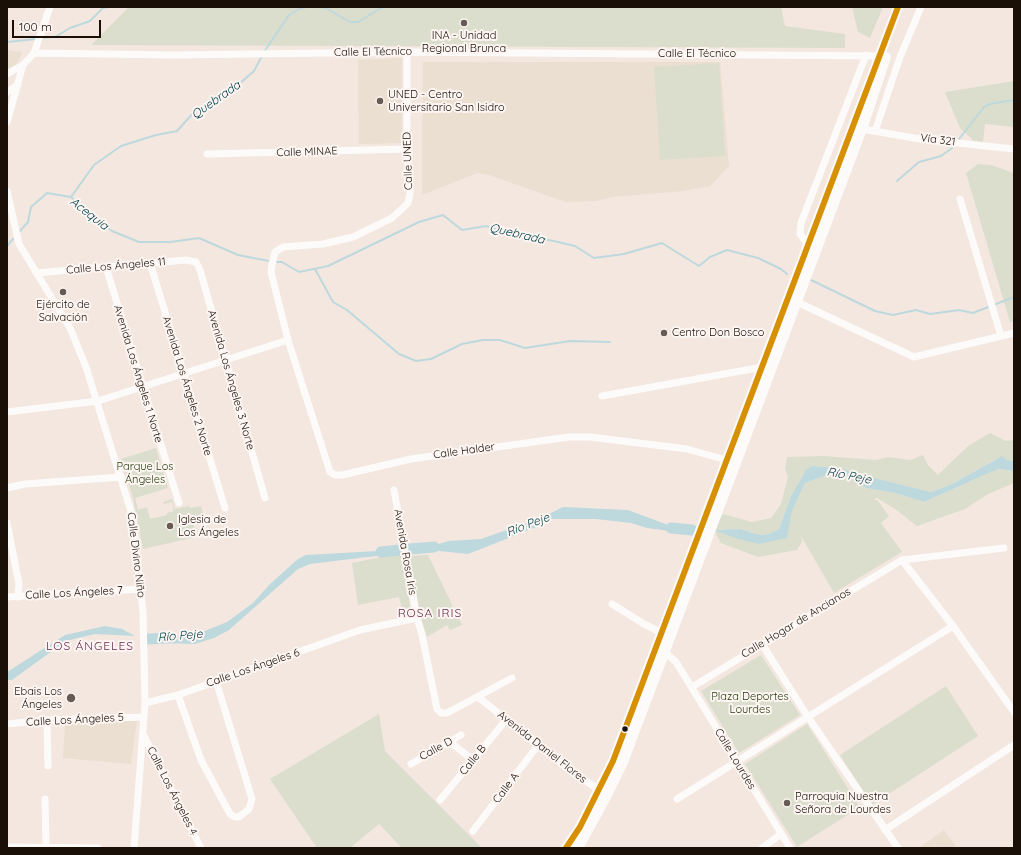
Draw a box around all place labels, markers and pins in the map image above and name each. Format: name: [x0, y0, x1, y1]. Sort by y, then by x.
marker: INA - Unidad Regional Brunca: [459, 18, 469, 28]
place label: INA - Unidad Regional Brunca: [422, 29, 506, 55]
place label: UNED - Centro Universitario San Isidro: [388, 88, 505, 114]
marker: UNED - Centro Universitario San Isidro: [375, 96, 385, 106]
marker: Ejército de Salvación: [58, 287, 68, 297]
place label: Ejército de Salvación: [36, 298, 90, 324]
place label: Centro Don Bosco: [672, 326, 764, 340]
marker: Centro Don Bosco: [659, 328, 669, 338]
place label: Iglesia de Los Ángeles: [178, 513, 239, 539]
marker: Iglesia de Los Ángeles: [165, 521, 175, 531]
place label: Ebais Los Ángeles: [14, 685, 62, 711]
marker: Ebais Los Ángeles: [65, 692, 77, 704]
unlabelled marker: [620, 724, 630, 734]
place label: Parroquia Nuestra Señora de Lourdes: [795, 790, 891, 816]
marker: Parroquia Nuestra Señora de Lourdes: [782, 798, 792, 808]

